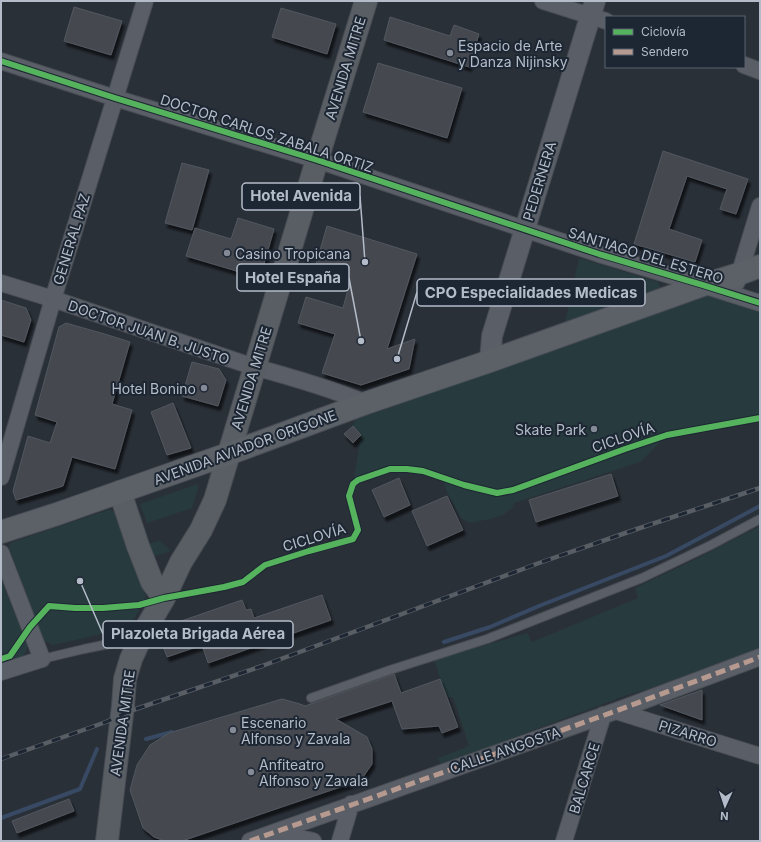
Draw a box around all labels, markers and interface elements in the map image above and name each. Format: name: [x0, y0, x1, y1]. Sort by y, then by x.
street label: AVENIDA MITRE: [321, 14, 369, 122]
legend: [605, 16, 745, 68]
text: Ciclovía: [641, 24, 686, 39]
place label: Espacio de Arte y Danza Nijinsky: [458, 37, 568, 70]
text: Sendero: [641, 44, 689, 59]
marker: Espacio de Arte y Danza Nijinsky: [445, 48, 455, 58]
street label: DOCTOR CARLOS ZABALA ORTIZ: [158, 90, 376, 176]
street label: PEDERNERA: [519, 139, 559, 223]
callout: Hotel Avenida: [242, 183, 360, 210]
text: Hotel Avenida: [250, 186, 352, 205]
street label: GENERAL PAZ: [49, 191, 93, 287]
street label: SANTIAGO DEL ESTERO: [566, 223, 726, 287]
place label: Casino Tropicana: [235, 245, 350, 262]
marker: Casino Tropicana: [222, 248, 232, 258]
callout: Hotel España: [237, 264, 349, 291]
text: Hotel España: [245, 268, 341, 287]
callout: CPO Especialidades Medicas: [417, 279, 645, 306]
text: CPO Especialidades Medicas: [425, 283, 637, 302]
street label: DOCTOR JUAN B. JUSTO: [66, 296, 232, 368]
street label: AVENIDA MITRE: [227, 324, 275, 432]
place label: Hotel Bonino: [111, 380, 196, 397]
marker: Hotel Bonino: [199, 383, 209, 393]
street label: AVENIDA AVIADOR ORIGONE: [151, 406, 339, 488]
street label: CICLOVÍA: [589, 418, 657, 456]
place label: Skate Park: [515, 421, 586, 438]
marker: Skate Park: [589, 424, 599, 434]
street label: CICLOVÍA: [280, 519, 348, 555]
callout: Plazoleta Brigada Aérea: [103, 621, 293, 648]
text: Plazoleta Brigada Aérea: [111, 624, 285, 643]
street label: AVENIDA MITRE: [106, 669, 138, 777]
place label: Escenario Alfonso y Zavala: [241, 714, 350, 747]
street label: PIZARRO: [657, 716, 719, 750]
street label: CALLE ANGOSTA: [448, 723, 563, 777]
marker: Escenario Alfonso y Zavala: [228, 725, 238, 735]
street label: BALCARCE: [565, 740, 603, 816]
place label: Anfiteatro Alfonso y Zavala: [259, 756, 368, 789]
marker: Anfiteatro Alfonso y Zavala: [246, 767, 256, 777]
north arrow: [705, 786, 745, 826]
text: N: [720, 809, 729, 823]

